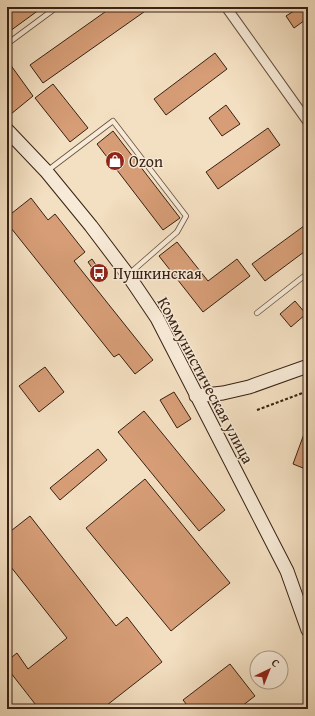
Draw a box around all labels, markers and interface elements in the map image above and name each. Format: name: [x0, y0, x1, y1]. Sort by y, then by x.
place label: Ozon: [129, 149, 163, 173]
shop icon: Ozon: [104, 150, 126, 172]
place label: Пушкинская: [113, 261, 202, 285]
bus stop icon: Пушкинская: [88, 262, 110, 284]
street label: Коммунистическая улица: [152, 292, 260, 468]
north arrow: [249, 650, 289, 690]
text: С: [268, 655, 284, 671]

